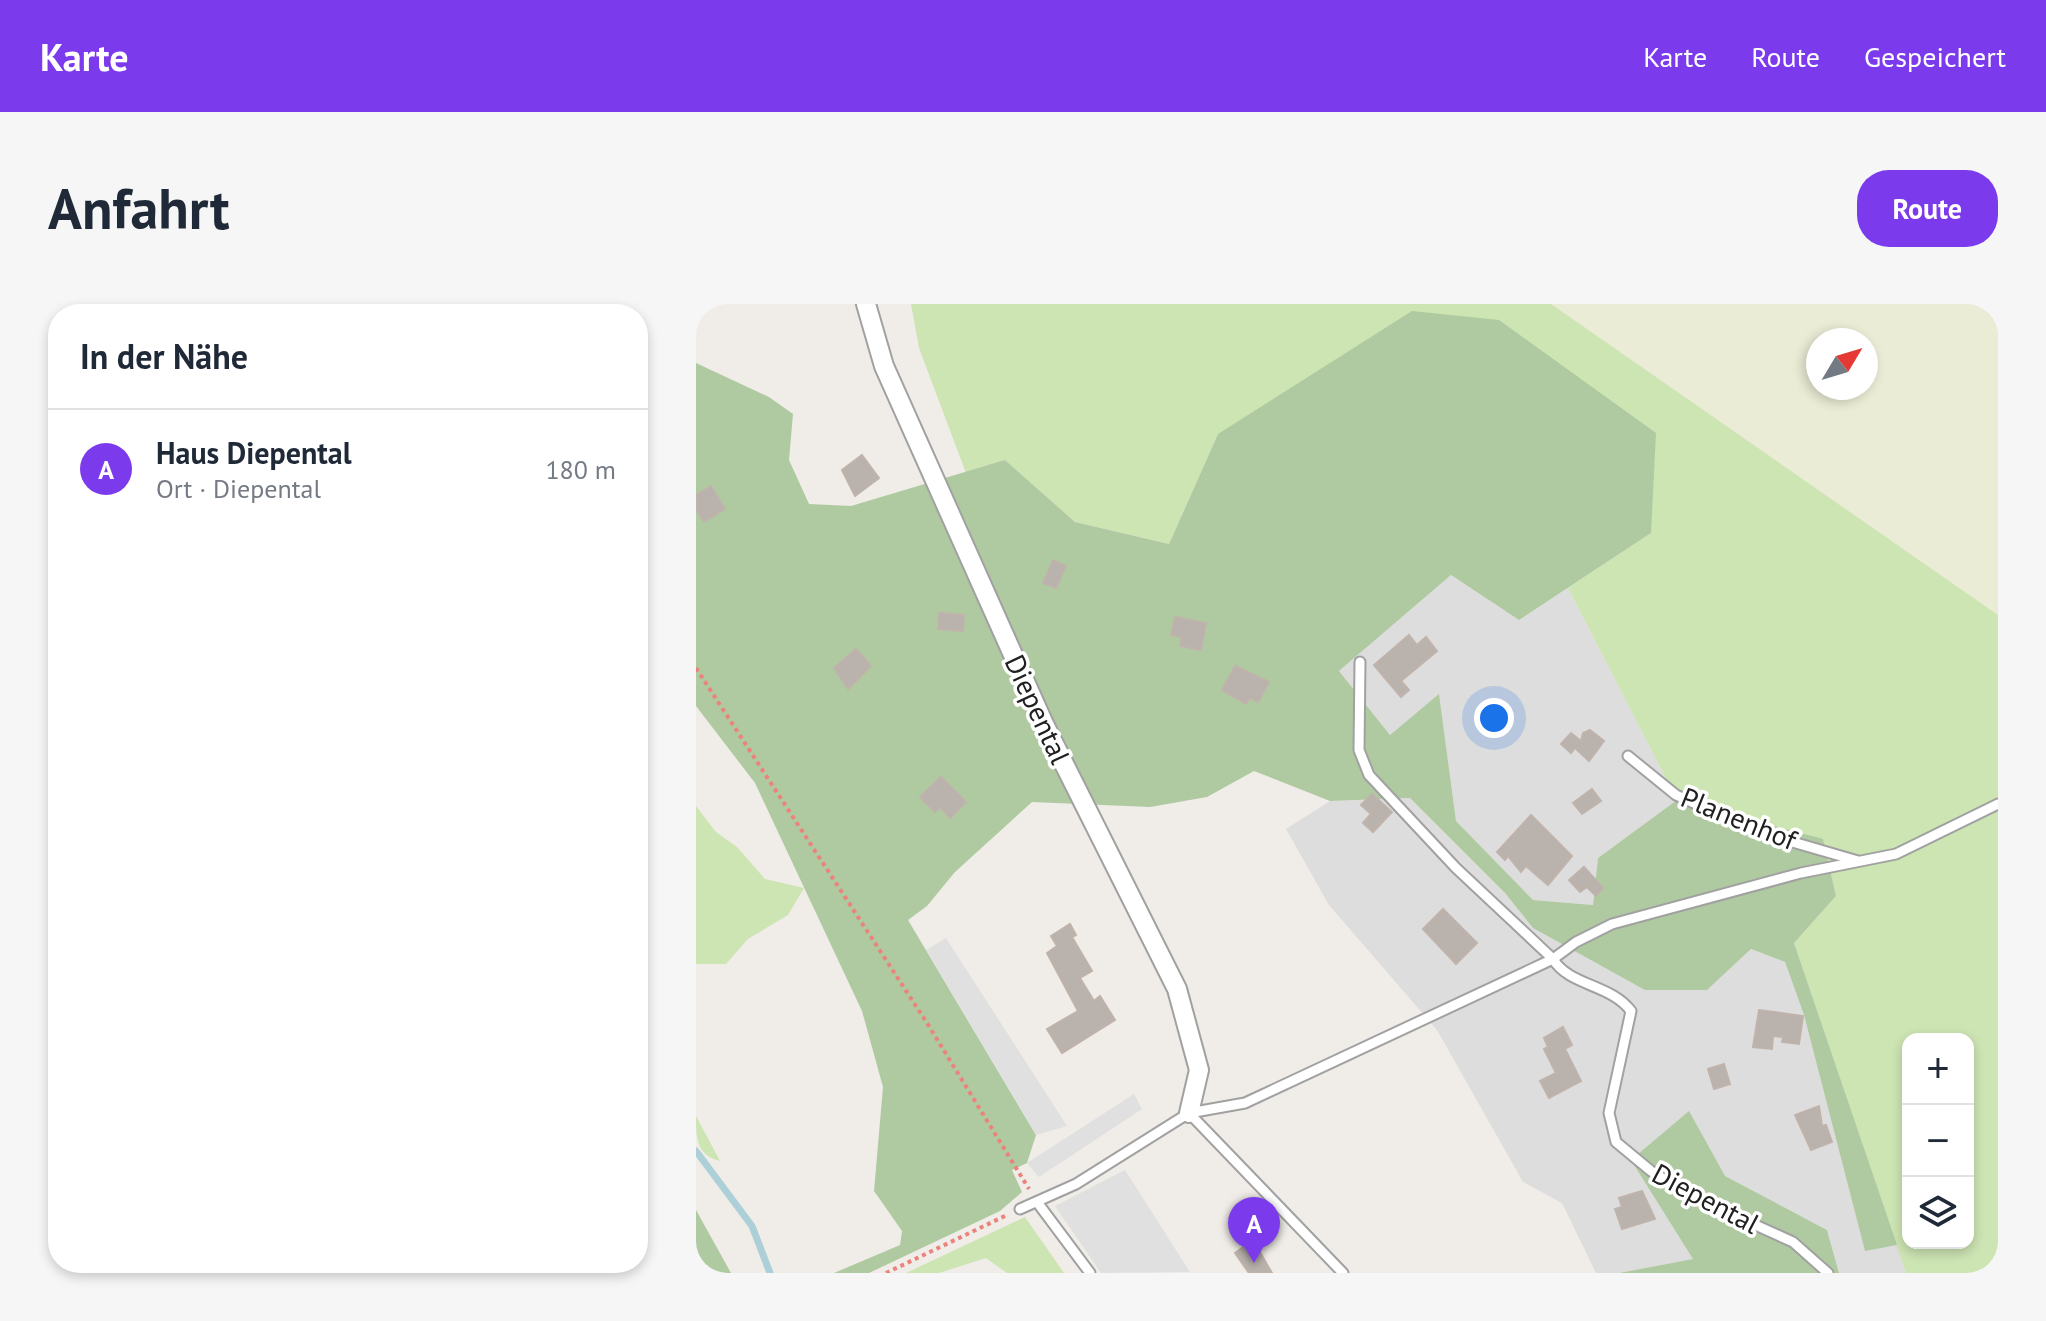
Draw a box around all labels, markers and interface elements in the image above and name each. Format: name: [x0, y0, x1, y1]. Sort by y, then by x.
text: Karte: [40, 32, 129, 81]
text: Karte: [1643, 38, 1707, 75]
text: Route: [1751, 38, 1820, 75]
text: Gespeichert: [1864, 38, 2006, 75]
button: Route: [1857, 170, 1998, 247]
text: Anfahrt: [48, 172, 230, 244]
north arrow: [1806, 328, 1878, 400]
text: In der Nähe: [80, 334, 248, 378]
text: Haus Diepental: [156, 433, 351, 472]
text: A: [98, 453, 114, 486]
text: 180 m: [545, 453, 616, 486]
text: Ort · Diepental: [156, 472, 321, 505]
street label: Diepental: [997, 648, 1079, 770]
your location: [1474, 698, 1514, 738]
street label: Planenhof: [1676, 778, 1803, 858]
map controls: [1902, 1033, 1974, 1249]
button: +: [1902, 1033, 1974, 1105]
button: −: [1902, 1105, 1974, 1177]
street label: Diepental: [1646, 1154, 1766, 1242]
button: layers: [1902, 1177, 1974, 1249]
pin: A: [1228, 1197, 1280, 1263]

